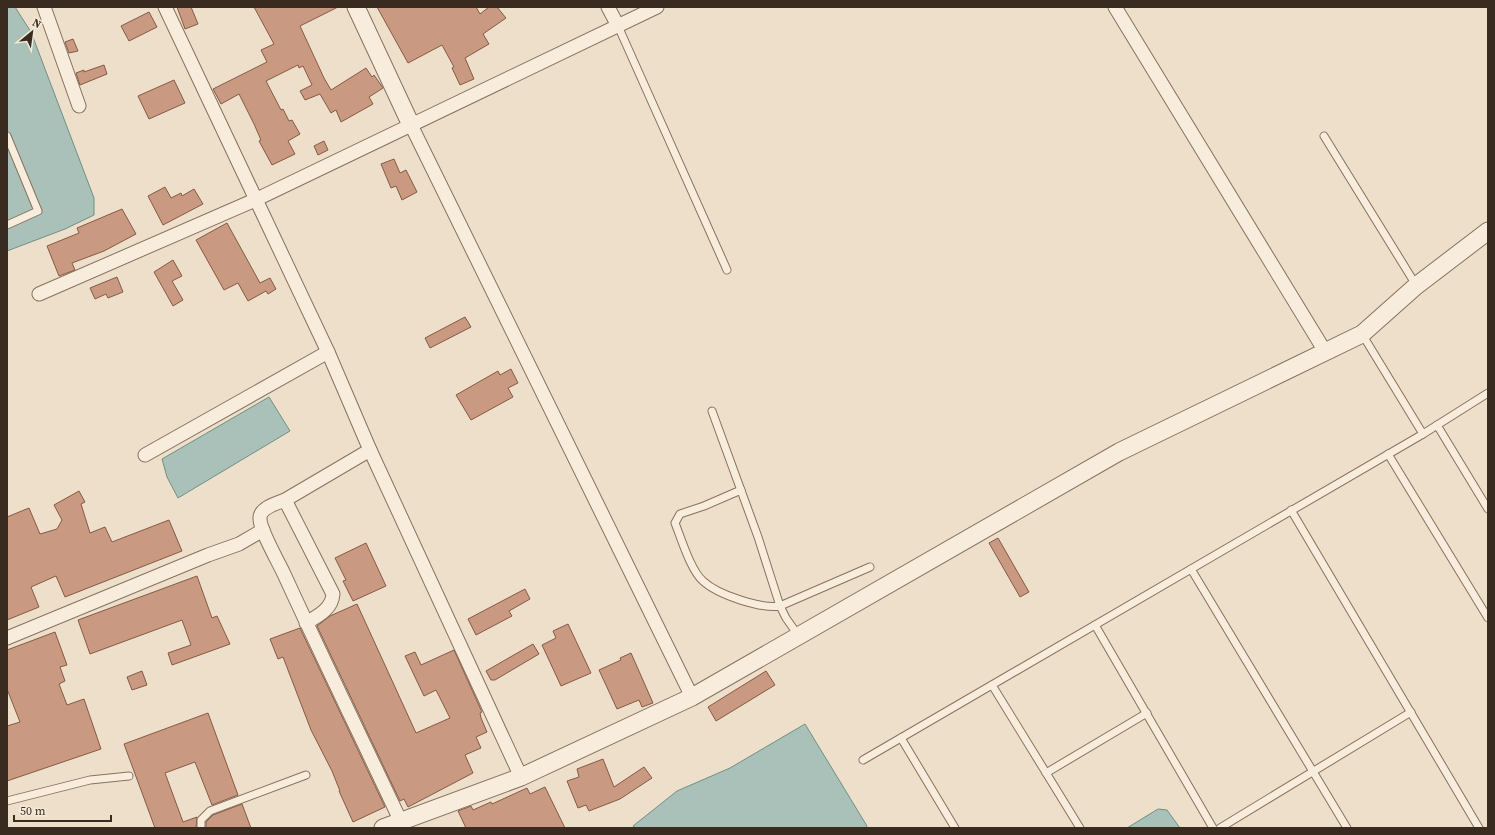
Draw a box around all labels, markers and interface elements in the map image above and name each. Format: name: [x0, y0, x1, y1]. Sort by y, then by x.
north arrow: [12, 12, 52, 52]
text: N: [29, 15, 44, 32]
scale bar: [14, 797, 111, 823]
text: 50 m: [20, 803, 46, 819]

